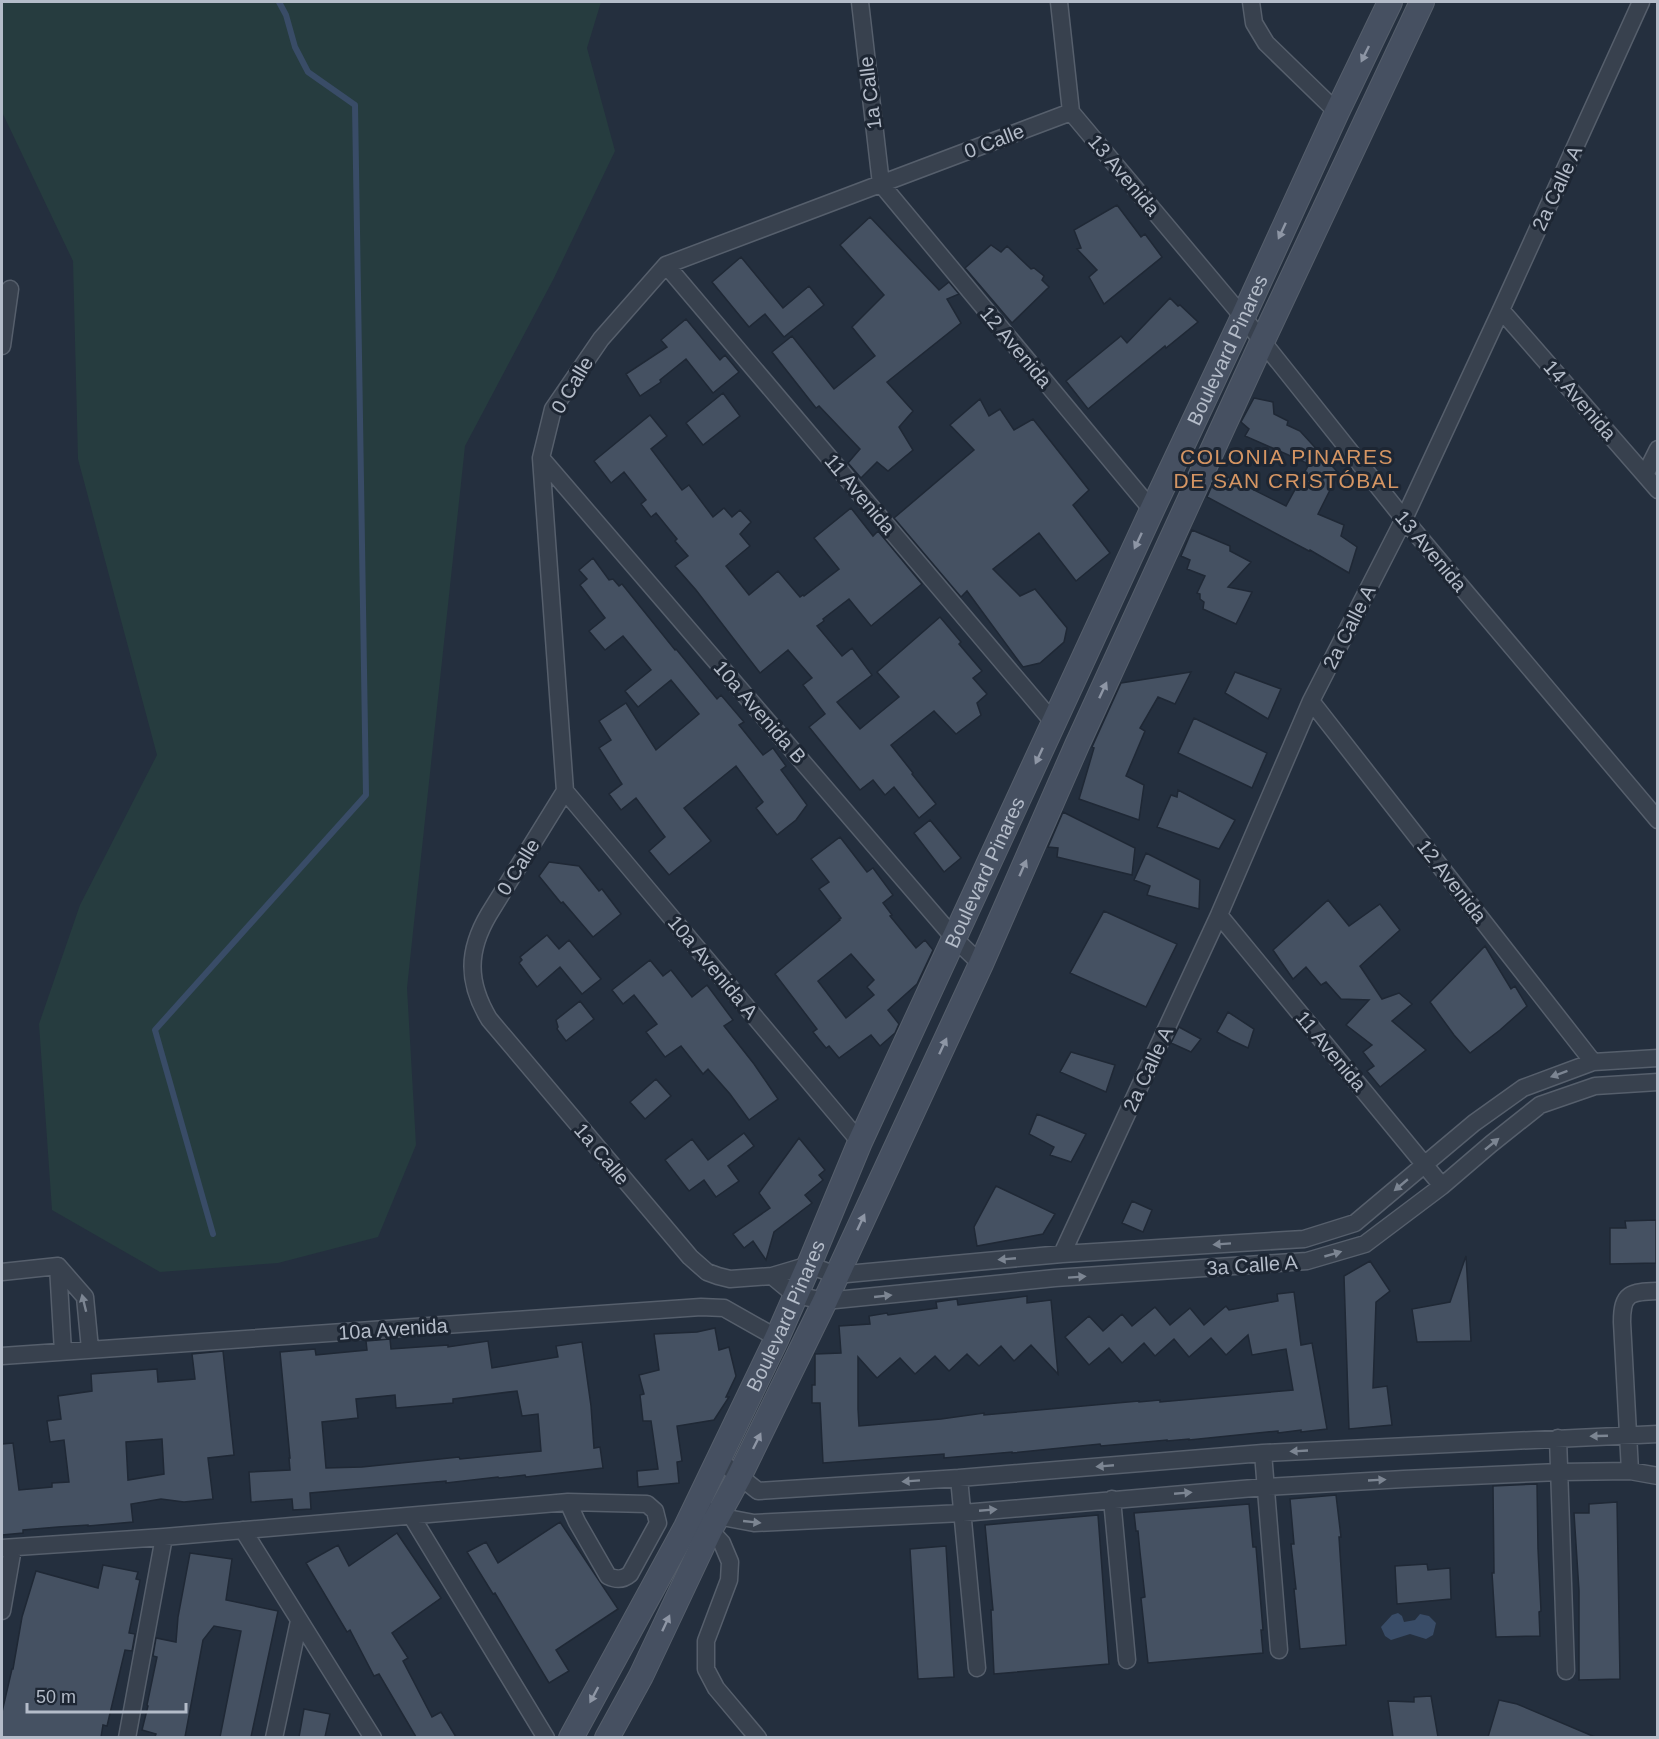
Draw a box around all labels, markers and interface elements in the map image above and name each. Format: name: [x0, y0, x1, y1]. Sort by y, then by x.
one-way arrow: [1360, 46, 1369, 63]
street label: 1a Calle: [855, 55, 885, 131]
street label: 0 Calle: [961, 120, 1027, 162]
street label: 13 Avenida: [1084, 130, 1165, 221]
street label: 2a Calle A: [1528, 141, 1587, 234]
one-way arrow: [1277, 222, 1287, 240]
street label: Boulevard Pinares: [1183, 271, 1272, 429]
street label: 12 Avenida: [976, 302, 1057, 393]
street label: 0 Calle: [547, 353, 597, 417]
street label: 14 Avenida: [1539, 356, 1621, 445]
district label: COLONIA PINARES DE SAN CRISTÓBAL: [1173, 445, 1401, 492]
street label: 11 Avenida: [820, 450, 900, 539]
street label: 13 Avenida: [1391, 506, 1472, 597]
one-way arrow: [1133, 532, 1142, 549]
street label: 2a Calle A: [1319, 581, 1380, 673]
street label: 10a Avenida B: [710, 656, 810, 768]
one-way arrow: [1098, 681, 1107, 698]
one-way arrow: [1034, 748, 1044, 766]
street label: Boulevard Pinares: [940, 793, 1029, 951]
street label: 0 Calle: [492, 835, 544, 899]
street label: 12 Avenida: [1413, 835, 1492, 927]
one-way arrow: [1019, 859, 1028, 876]
street label: 10a Avenida A: [664, 911, 763, 1023]
street label: 11 Avenida: [1291, 1007, 1371, 1096]
street label: 2a Calle A: [1119, 1022, 1178, 1115]
one-way arrow: [939, 1037, 948, 1054]
one-way arrow: [1550, 1070, 1568, 1080]
street label: 1a Calle: [570, 1119, 634, 1189]
one-way arrow: [1484, 1137, 1500, 1150]
one-way arrow: [1393, 1178, 1409, 1191]
one-way arrow: [856, 1214, 865, 1231]
street label: Boulevard Pinares: [742, 1237, 829, 1395]
one-way arrow: [1213, 1239, 1232, 1249]
one-way arrow: [1324, 1248, 1342, 1258]
street label: 3a Calle A: [1206, 1251, 1299, 1279]
one-way arrow: [997, 1254, 1016, 1264]
one-way arrow: [1067, 1272, 1086, 1282]
one-way arrow: [873, 1291, 892, 1301]
one-way arrow: [79, 1294, 89, 1313]
street label: 10a Avenida: [337, 1314, 449, 1344]
one-way arrow: [1590, 1431, 1609, 1441]
one-way arrow: [752, 1433, 761, 1450]
one-way arrow: [1290, 1446, 1309, 1455]
one-way arrow: [1095, 1461, 1114, 1471]
one-way arrow: [901, 1476, 920, 1486]
one-way arrow: [1368, 1476, 1387, 1485]
one-way arrow: [1173, 1489, 1192, 1498]
one-way arrow: [979, 1505, 998, 1515]
one-way arrow: [742, 1517, 761, 1527]
one-way arrow: [661, 1615, 670, 1632]
scale bar: [27, 1676, 186, 1714]
one-way arrow: [589, 1686, 599, 1704]
text: 50 m: [36, 1687, 76, 1707]

